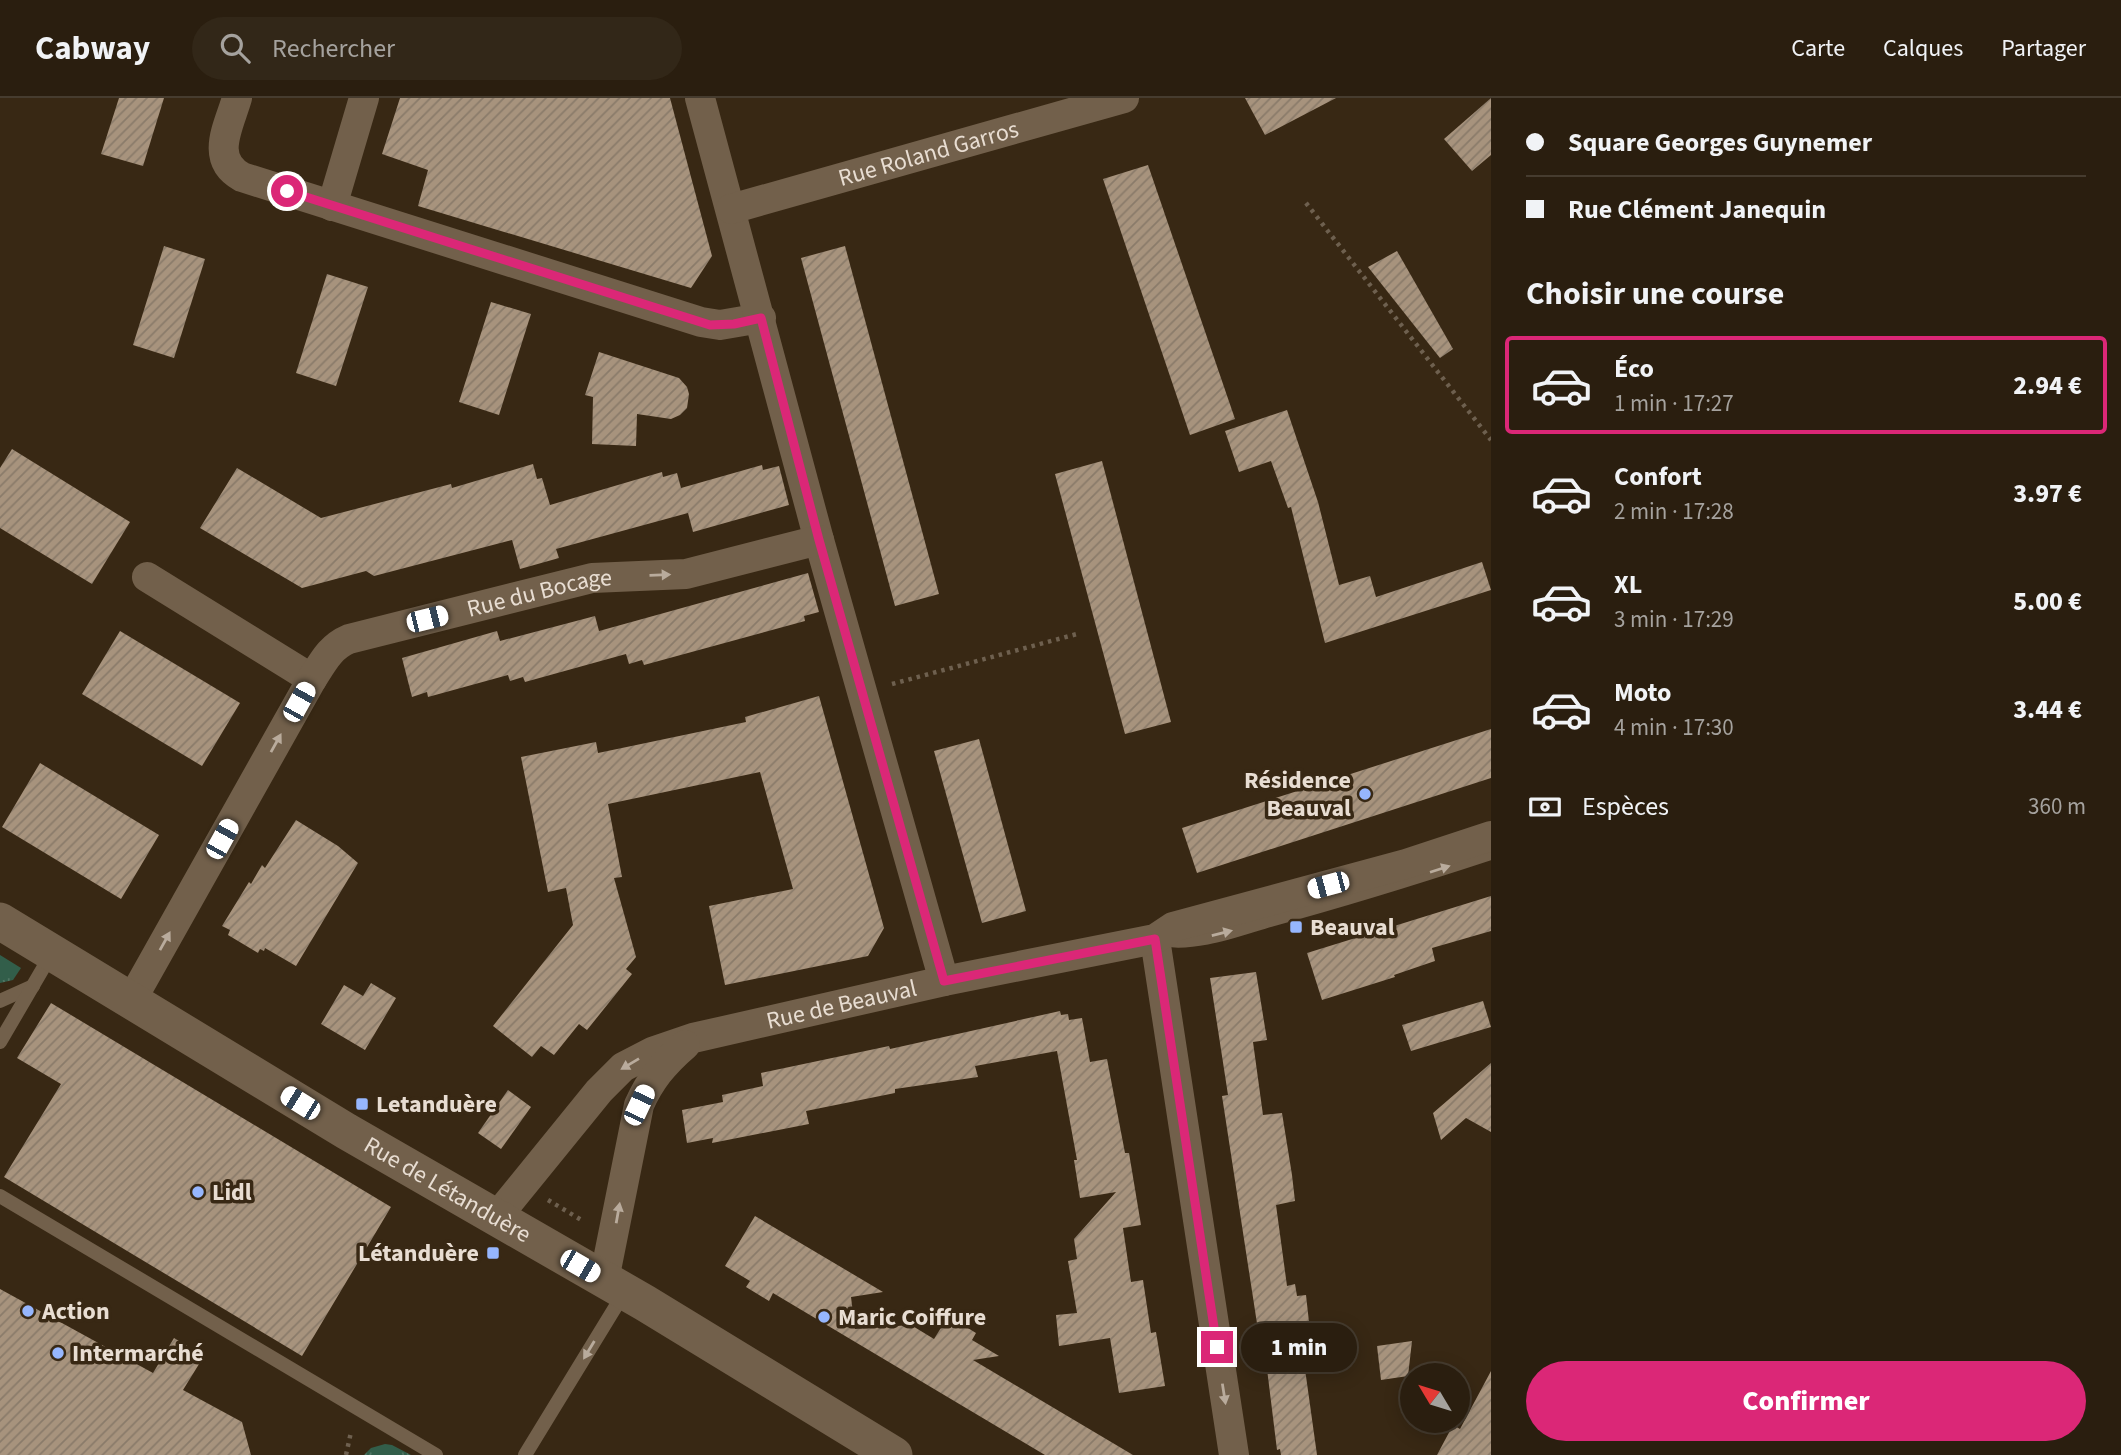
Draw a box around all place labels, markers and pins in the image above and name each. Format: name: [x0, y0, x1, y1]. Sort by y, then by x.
place label: Résidence Beauval: [1244, 763, 1351, 826]
marker: Résidence Beauval: [1357, 786, 1373, 802]
place label: Beauval: [1310, 910, 1395, 945]
marker: Beauval: [1288, 919, 1304, 935]
place label: Letanduère: [376, 1087, 497, 1122]
marker: Letanduère: [354, 1096, 370, 1112]
place label: Lidl: [212, 1175, 252, 1210]
marker: Lidl: [190, 1184, 206, 1200]
place label: Létanduère: [358, 1236, 479, 1271]
marker: Létanduère: [485, 1245, 501, 1261]
place label: Action: [41, 1294, 110, 1329]
place label: Maric Coiffure: [838, 1300, 986, 1335]
marker: Action: [20, 1303, 36, 1319]
marker: Maric Coiffure: [816, 1309, 832, 1325]
place label: Intermarché: [72, 1336, 204, 1371]
marker: Intermarché: [50, 1345, 66, 1361]

